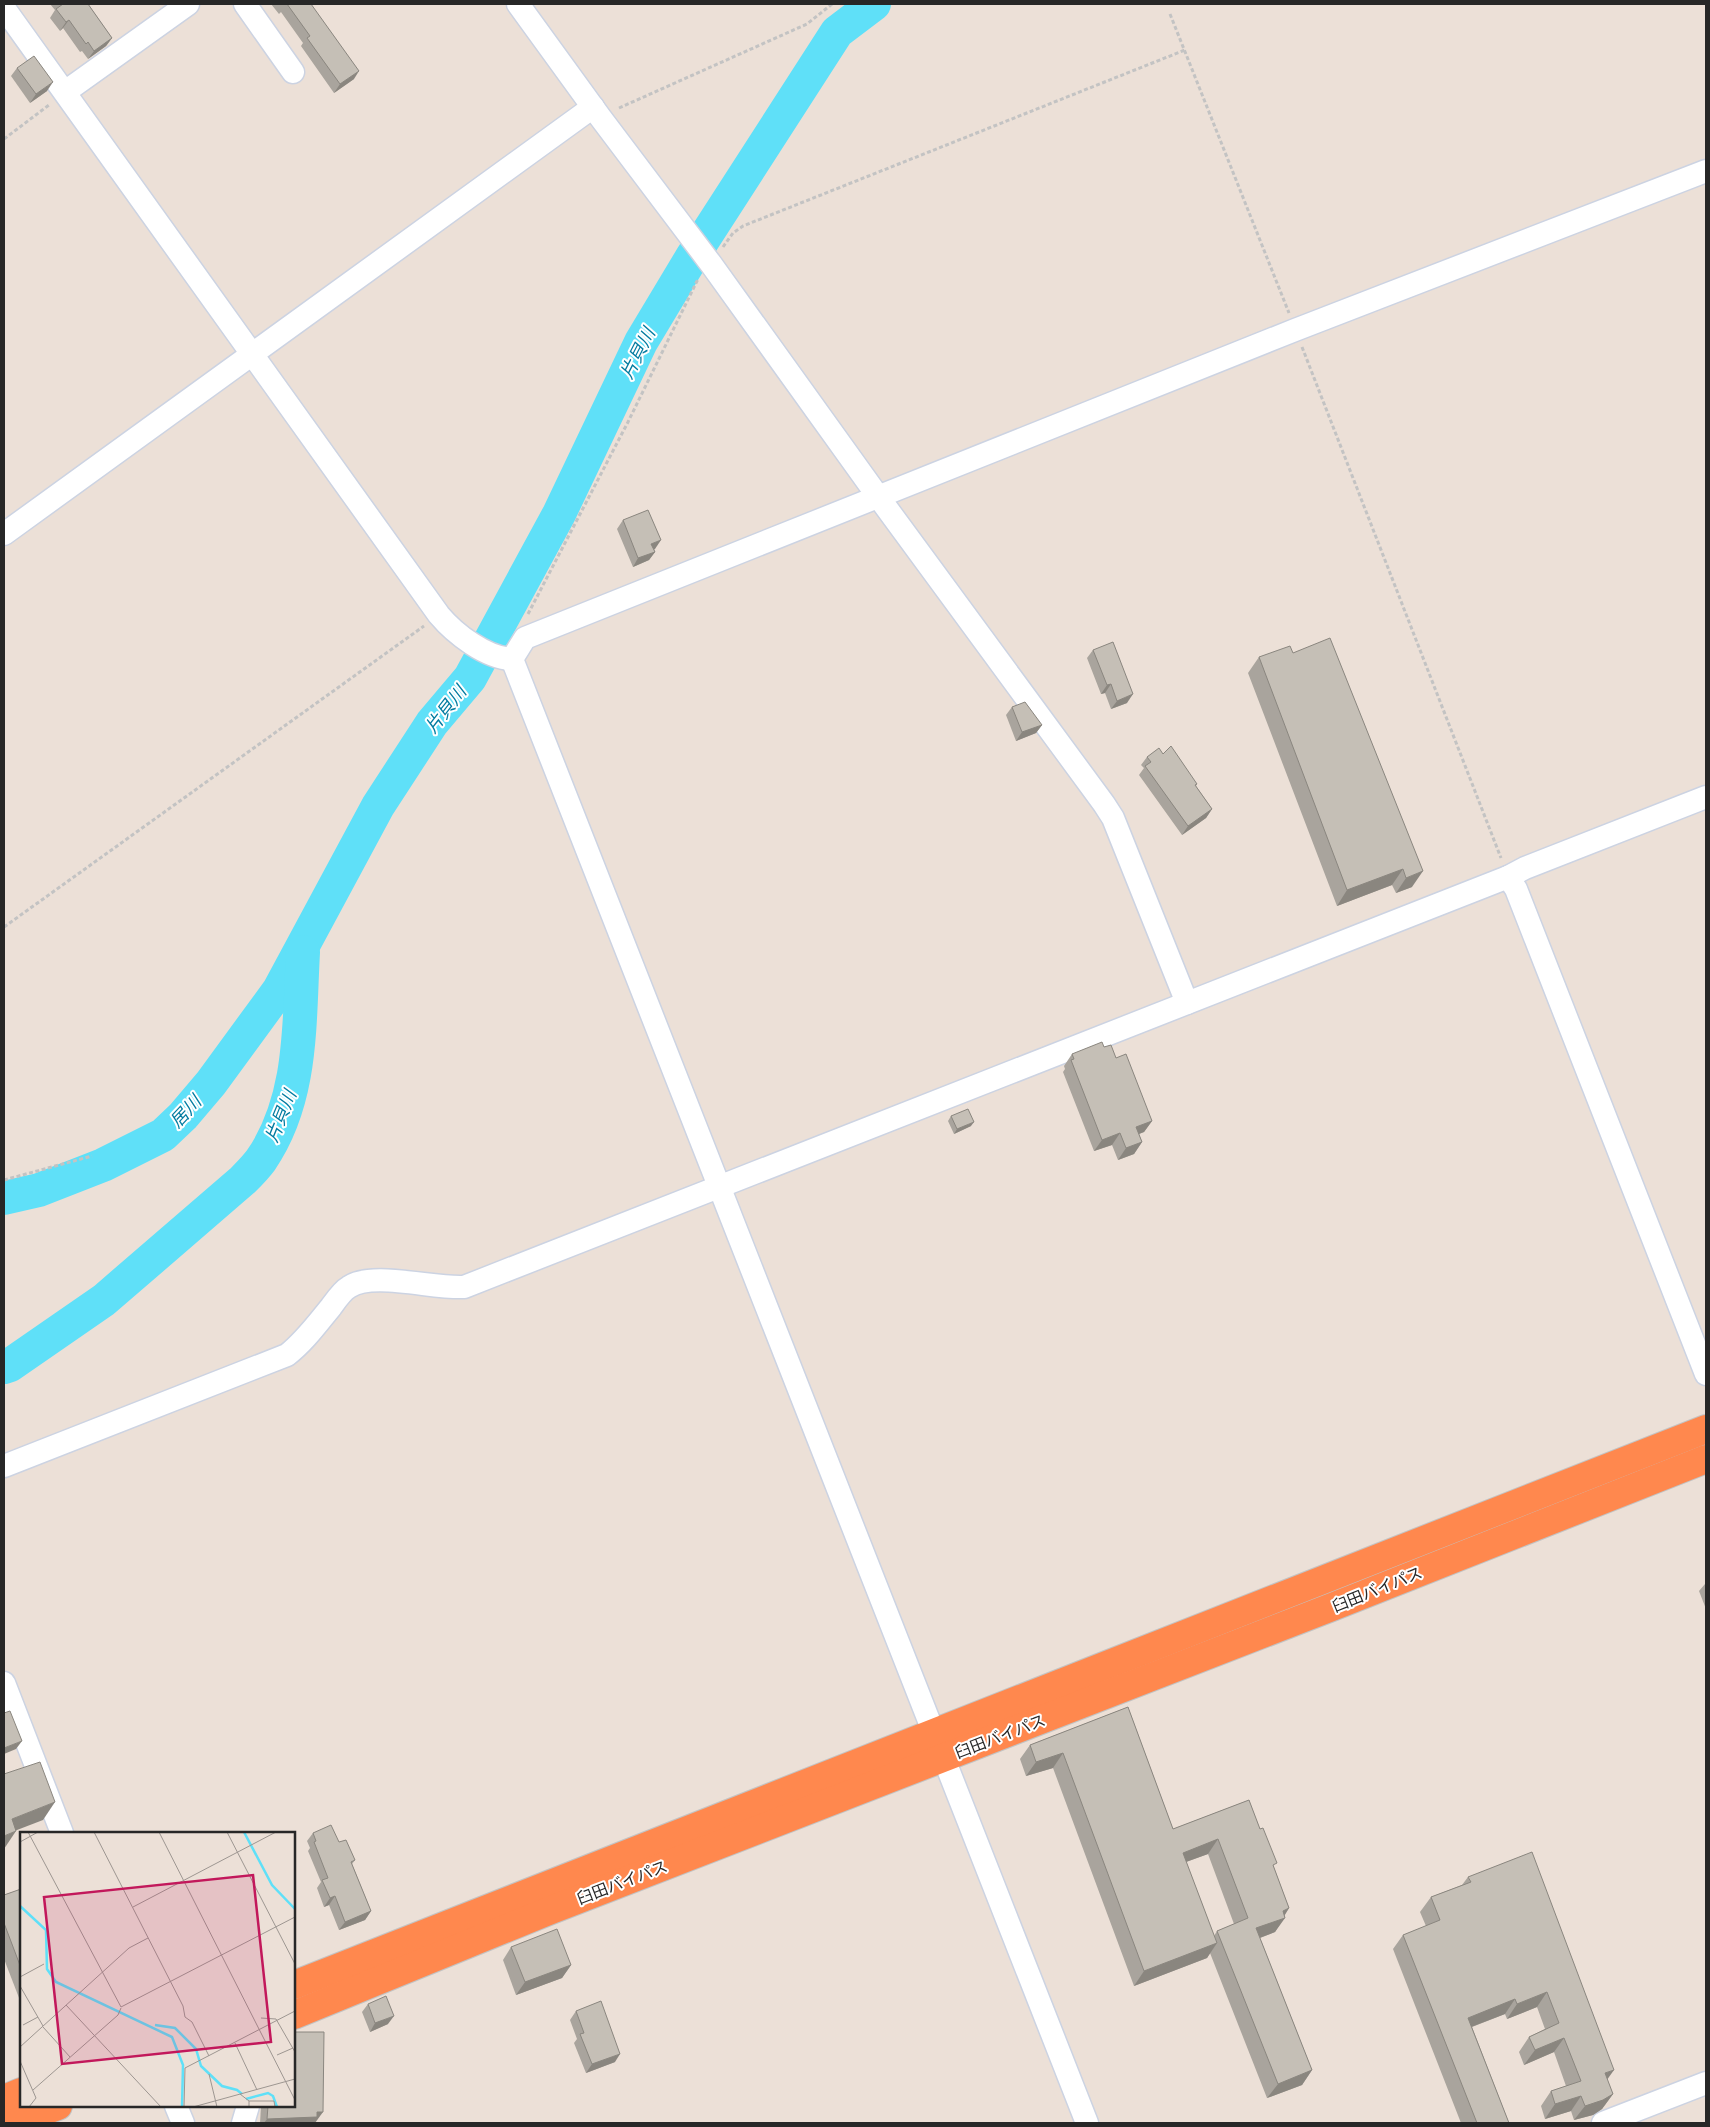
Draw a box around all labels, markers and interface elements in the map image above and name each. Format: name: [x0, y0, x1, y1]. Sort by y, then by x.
water label: 片貝川: [614, 322, 661, 383]
water label: 片貝川: [419, 679, 472, 738]
water label: 片貝川: [259, 1085, 302, 1146]
water label: 居川: [164, 1088, 207, 1132]
street label: 臼田バイパス: [1329, 1561, 1425, 1617]
street label: 臼田バイパス: [951, 1709, 1049, 1763]
inset map: [20, 1832, 295, 2107]
street label: 臼田バイパス: [573, 1855, 671, 1909]

